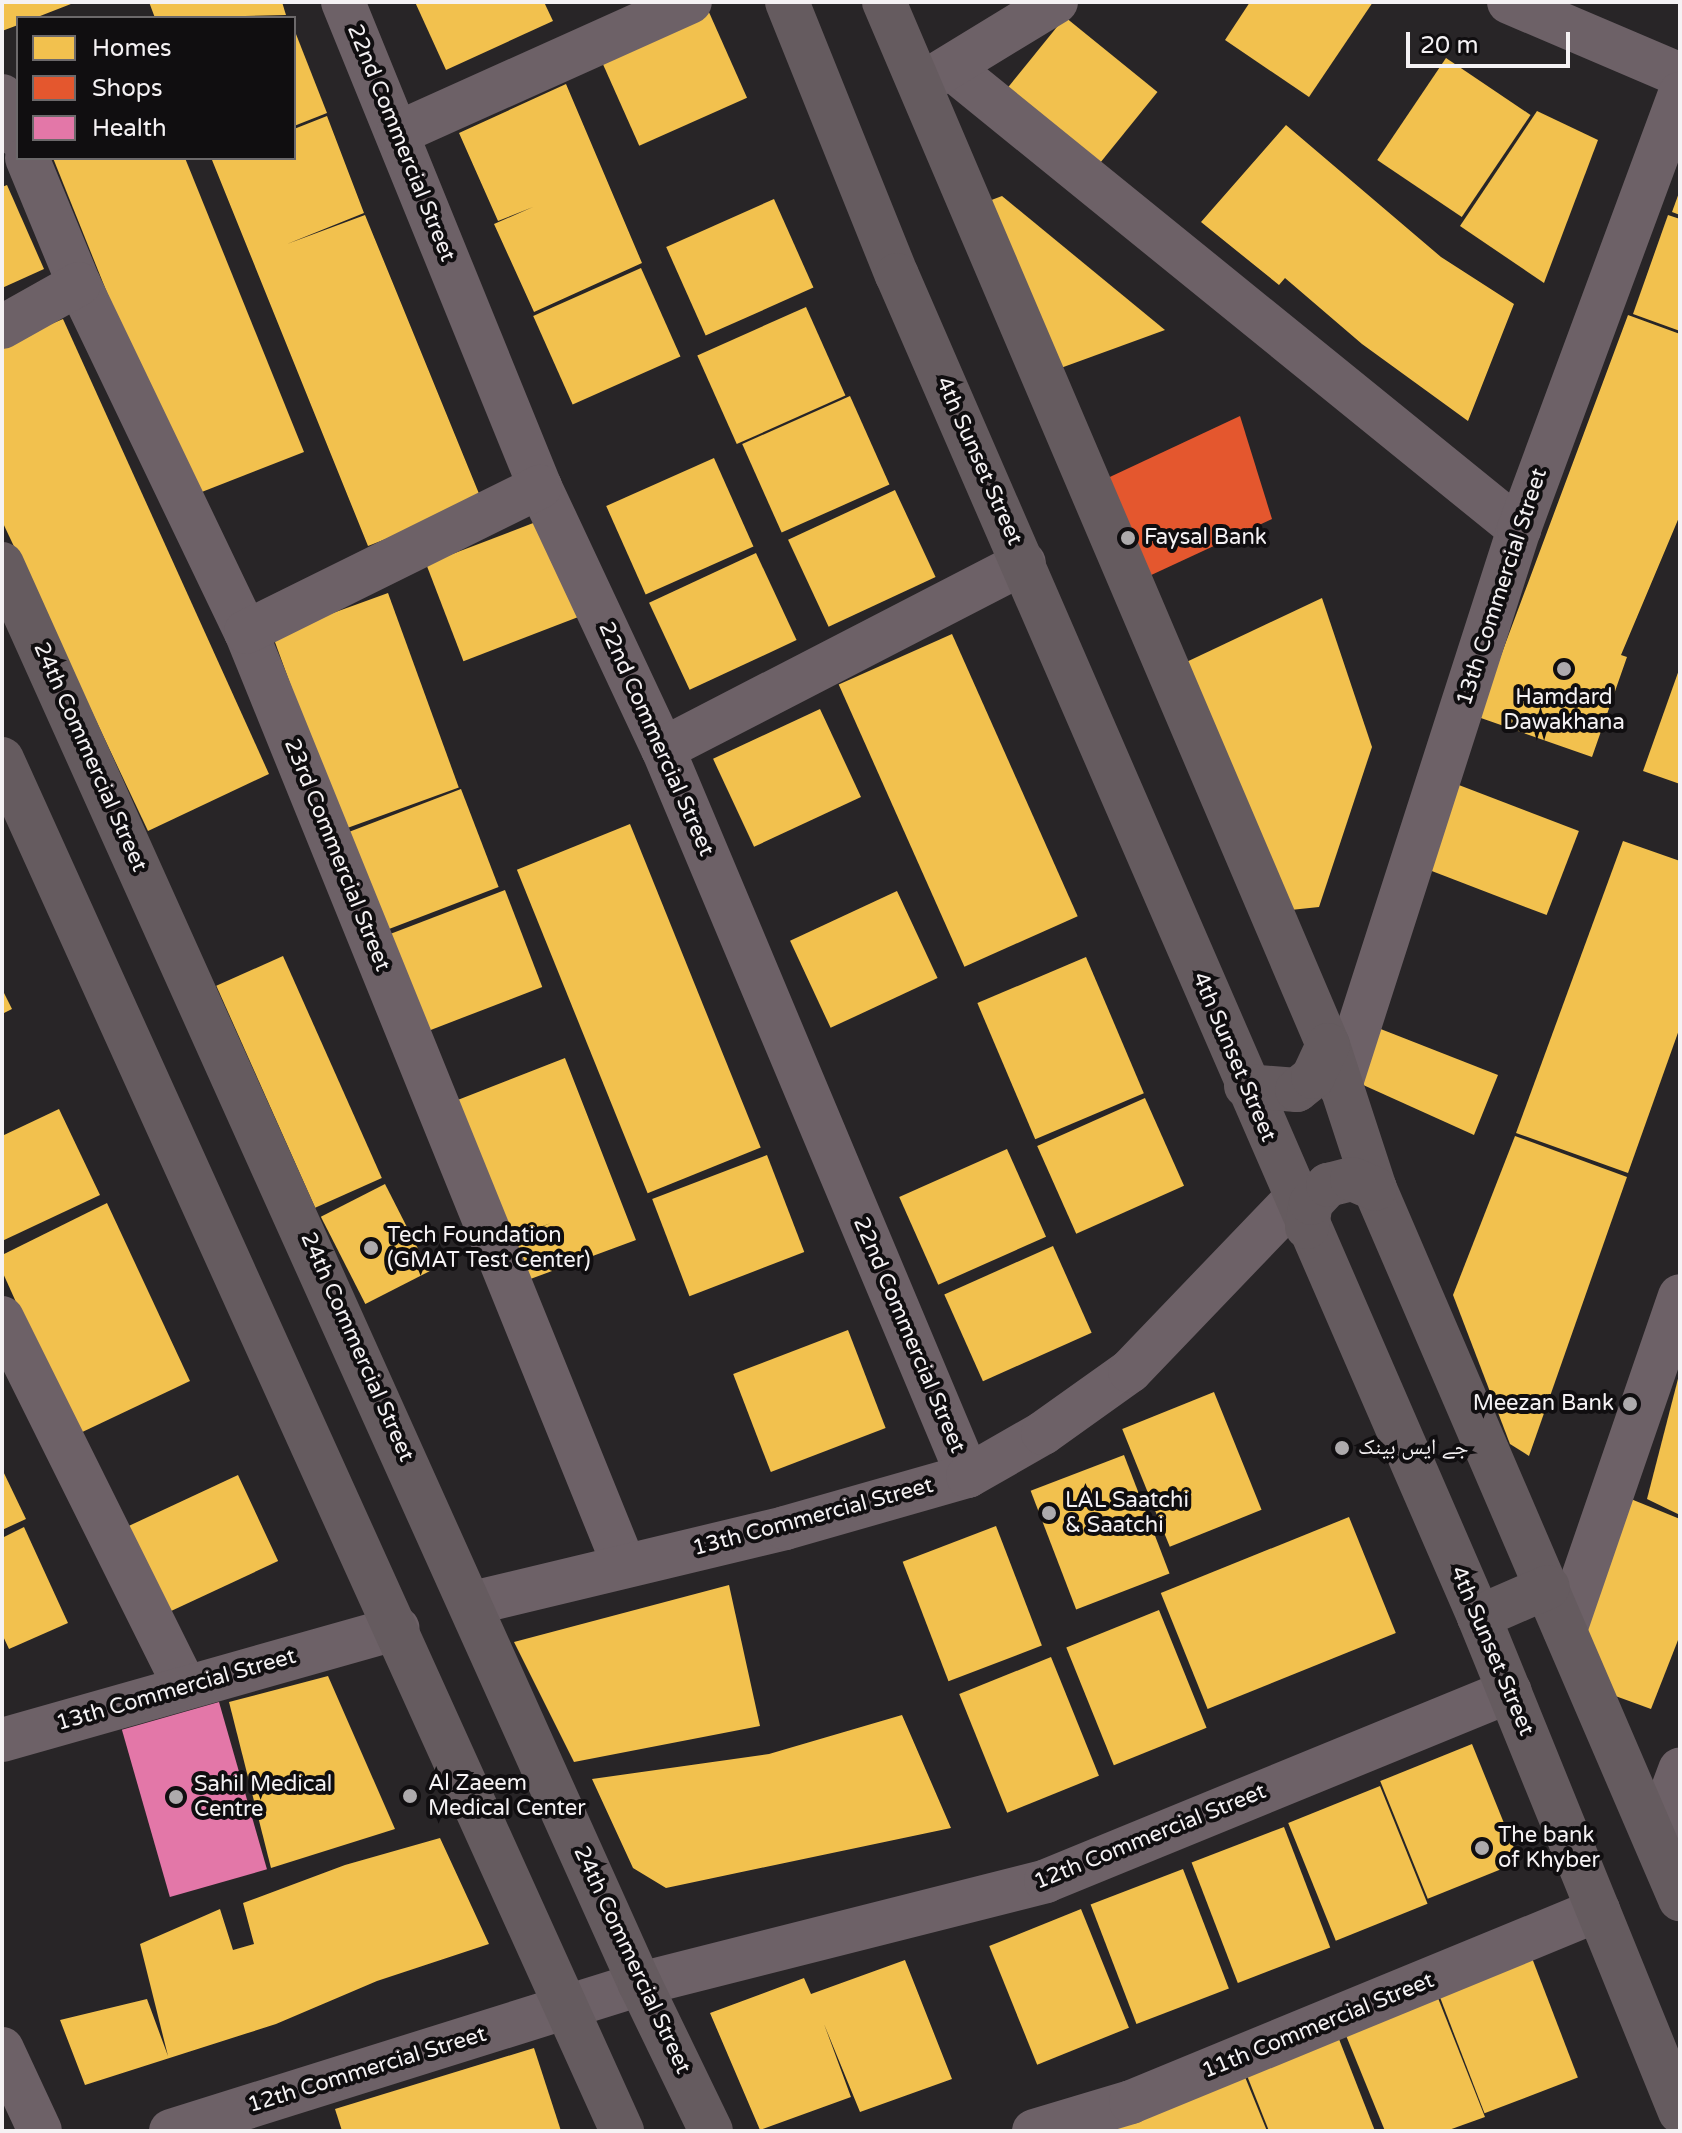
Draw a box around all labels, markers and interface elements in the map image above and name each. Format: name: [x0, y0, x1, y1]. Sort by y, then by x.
legend: [16, 16, 296, 160]
scale bar: [1410, 16, 1574, 66]
street label: 22nd Commercial Street: [341, 21, 461, 265]
text: 20 m: [1420, 31, 1478, 60]
text: Homes: [92, 34, 172, 63]
text: Shops: [92, 74, 162, 103]
text: Health: [92, 114, 167, 143]
street label: 4th Sunset Street: [930, 373, 1028, 549]
street label: 13th Commercial Street: [1451, 465, 1553, 709]
place label: Faysal Bank: [1144, 525, 1267, 551]
marker: Faysal Bank: [1119, 529, 1137, 547]
street label: 22nd Commercial Street: [592, 618, 720, 860]
street label: 24th Commercial Street: [27, 638, 153, 876]
marker: Hamdard Dawakhana: [1553, 658, 1575, 680]
place label: Hamdard Dawakhana: [1503, 684, 1625, 736]
street label: 23rd Commercial Street: [278, 735, 396, 975]
street label: 4th Sunset Street: [1186, 968, 1282, 1146]
street label: 22nd Commercial Street: [847, 1213, 971, 1457]
place label: Tech Foundation (GMAT Test Center): [387, 1222, 591, 1274]
street label: 24th Commercial Street: [294, 1228, 420, 1466]
marker: Tech Foundation (GMAT Test Center): [362, 1239, 380, 1257]
place label: Meezan Bank: [1473, 1391, 1614, 1417]
marker: Meezan Bank: [1621, 1395, 1639, 1413]
place label: جے ایس بینک: [1358, 1435, 1468, 1461]
marker: جے ایس بینک: [1333, 1439, 1351, 1457]
street label: 13th Commercial Street: [690, 1472, 936, 1562]
place label: LAL Saatchi & Saatchi: [1065, 1487, 1189, 1538]
marker: LAL Saatchi & Saatchi: [1040, 1504, 1058, 1522]
street label: 4th Sunset Street: [1444, 1562, 1540, 1740]
street label: 13th Commercial Street: [53, 1643, 299, 1737]
place label: Al Zaeem Medical Center: [428, 1770, 586, 1822]
place label: Sahil Medical Centre: [194, 1771, 332, 1822]
street label: 12th Commercial Street: [1030, 1778, 1270, 1896]
marker: Al Zaeem Medical Center: [399, 1785, 421, 1807]
marker: Sahil Medical Centre: [165, 1786, 187, 1808]
place label: The bank of Khyber: [1498, 1822, 1600, 1874]
marker: The bank of Khyber: [1473, 1839, 1491, 1857]
street label: 24th Commercial Street: [568, 1842, 696, 2078]
street label: 11th Commercial Street: [1198, 1967, 1438, 2085]
street label: 12th Commercial Street: [245, 2021, 489, 2119]

